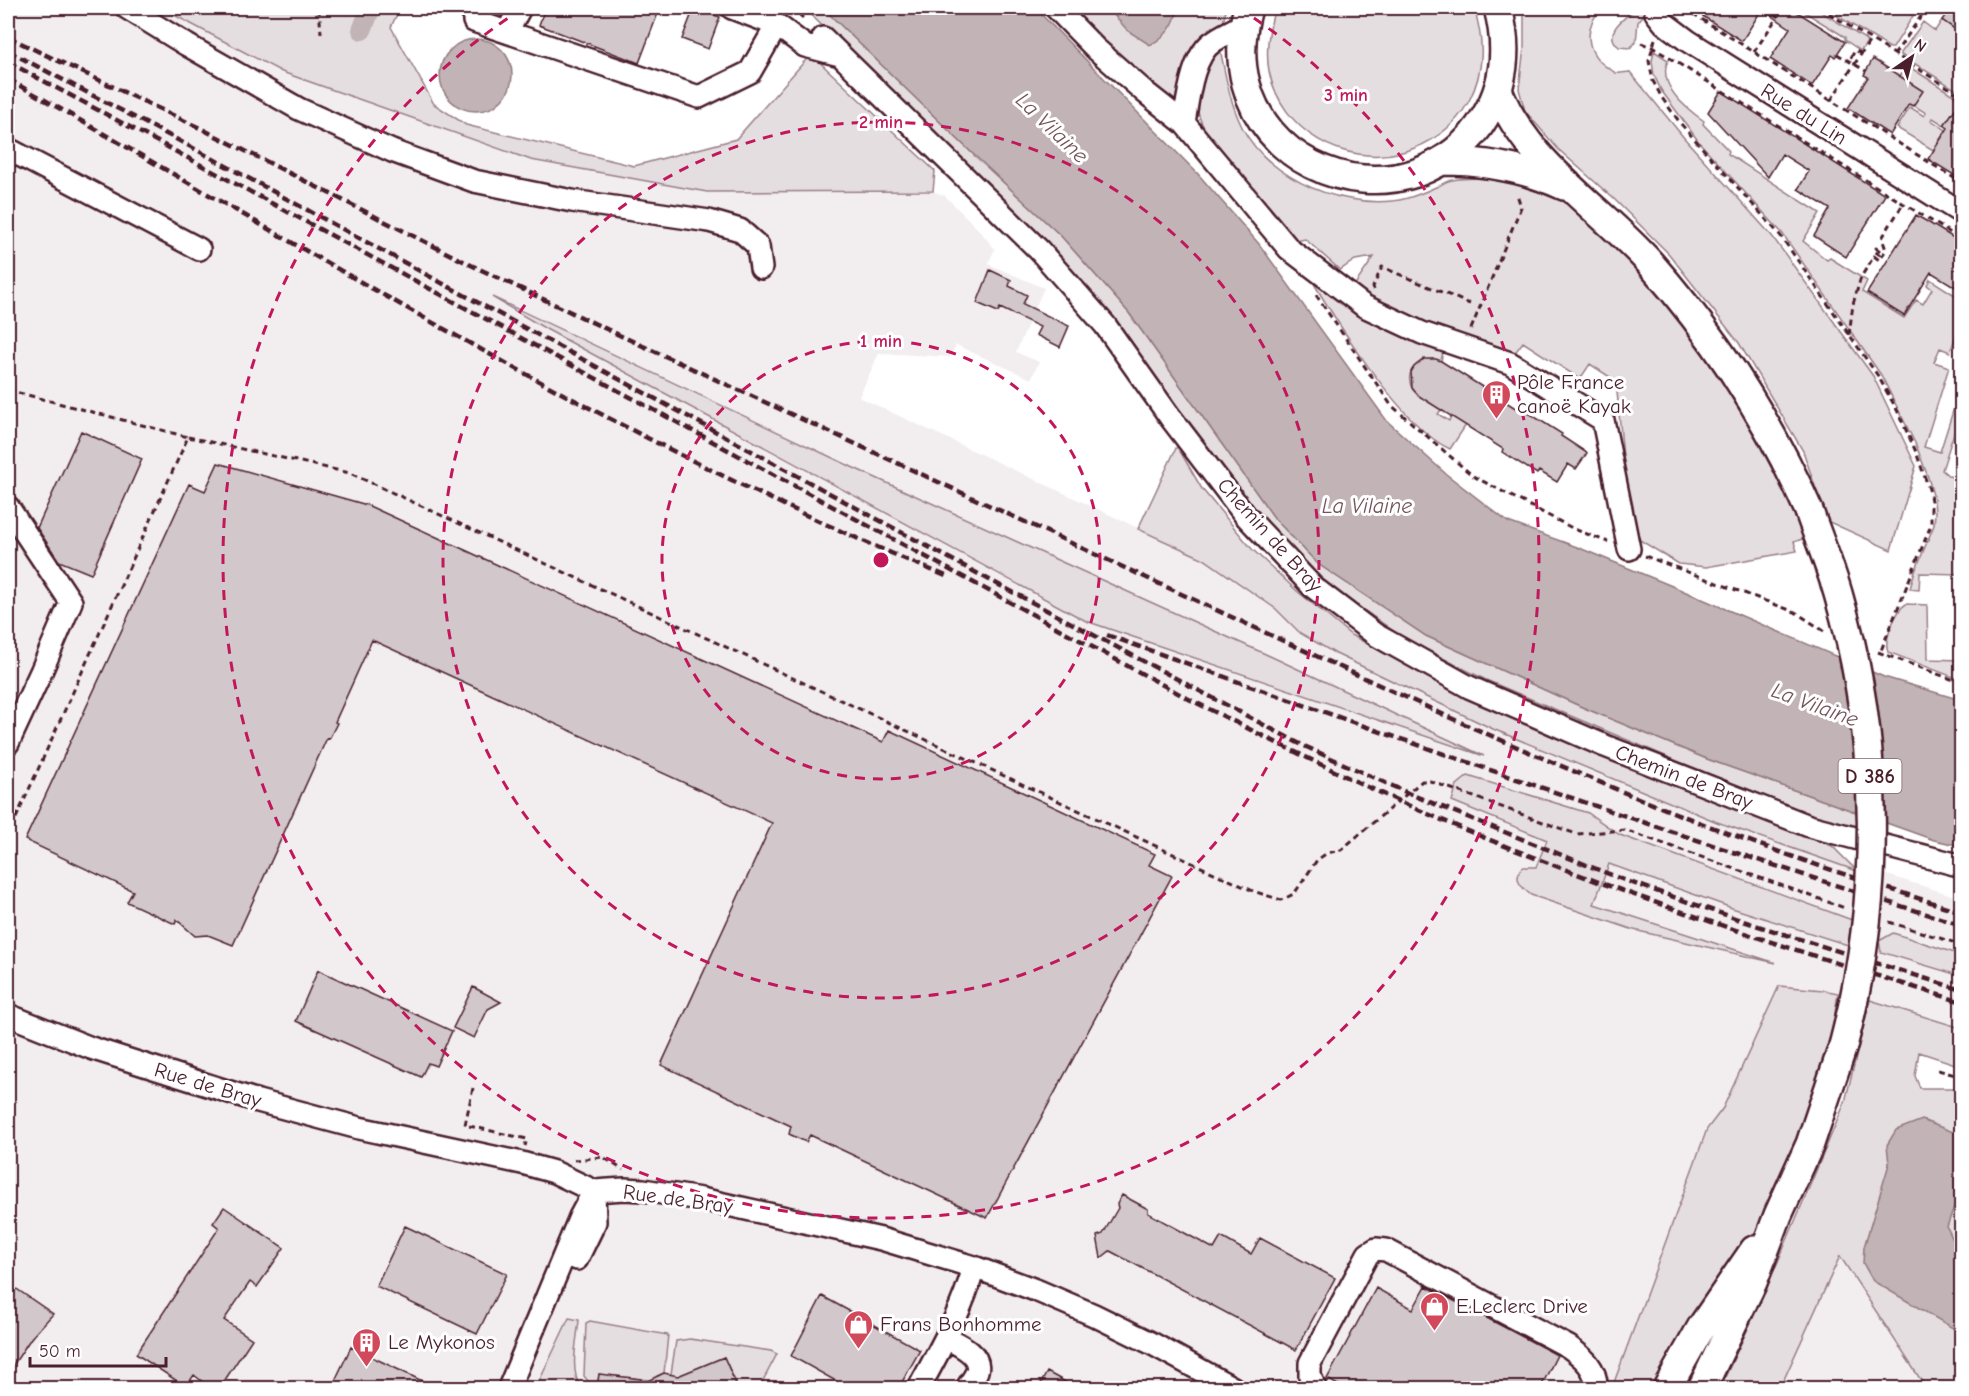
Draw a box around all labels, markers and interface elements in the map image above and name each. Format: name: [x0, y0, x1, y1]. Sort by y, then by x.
north arrow: [1882, 27, 1942, 87]
text: N: [1911, 35, 1929, 56]
street label: Rue du Lin: [1757, 78, 1851, 150]
text: 3 min: [1324, 85, 1368, 106]
water label: La Vilaine: [1010, 87, 1094, 169]
text: 2 min: [859, 112, 903, 133]
text: 1 min: [860, 331, 902, 352]
place label: Pôle France canoë Kayak: [1517, 370, 1631, 418]
building icon: Pôle France canoë Kayak: [1480, 378, 1512, 420]
street label: Chemin de Bray: [1212, 473, 1328, 597]
water label: La Vilaine: [1322, 493, 1412, 519]
centre of rings: [871, 550, 891, 570]
water label: La Vilaine: [1768, 677, 1862, 733]
street label: Chemin de Bray: [1612, 740, 1757, 814]
road number: D 386: [1838, 759, 1902, 793]
street label: Rue de Bray: [152, 1057, 265, 1113]
street label: Rue de Bray: [622, 1179, 735, 1219]
shop icon: E.Leclerc Drive: [1419, 1290, 1451, 1332]
place label: E.Leclerc Drive: [1456, 1294, 1588, 1318]
shop icon: Frans Bonhomme: [843, 1308, 875, 1350]
place label: Frans Bonhomme: [880, 1312, 1042, 1336]
building icon: Le Mykonos: [351, 1326, 383, 1368]
scale bar: [30, 1330, 166, 1368]
place label: Le Mykonos: [388, 1330, 495, 1354]
text: 50 m: [39, 1341, 81, 1362]

